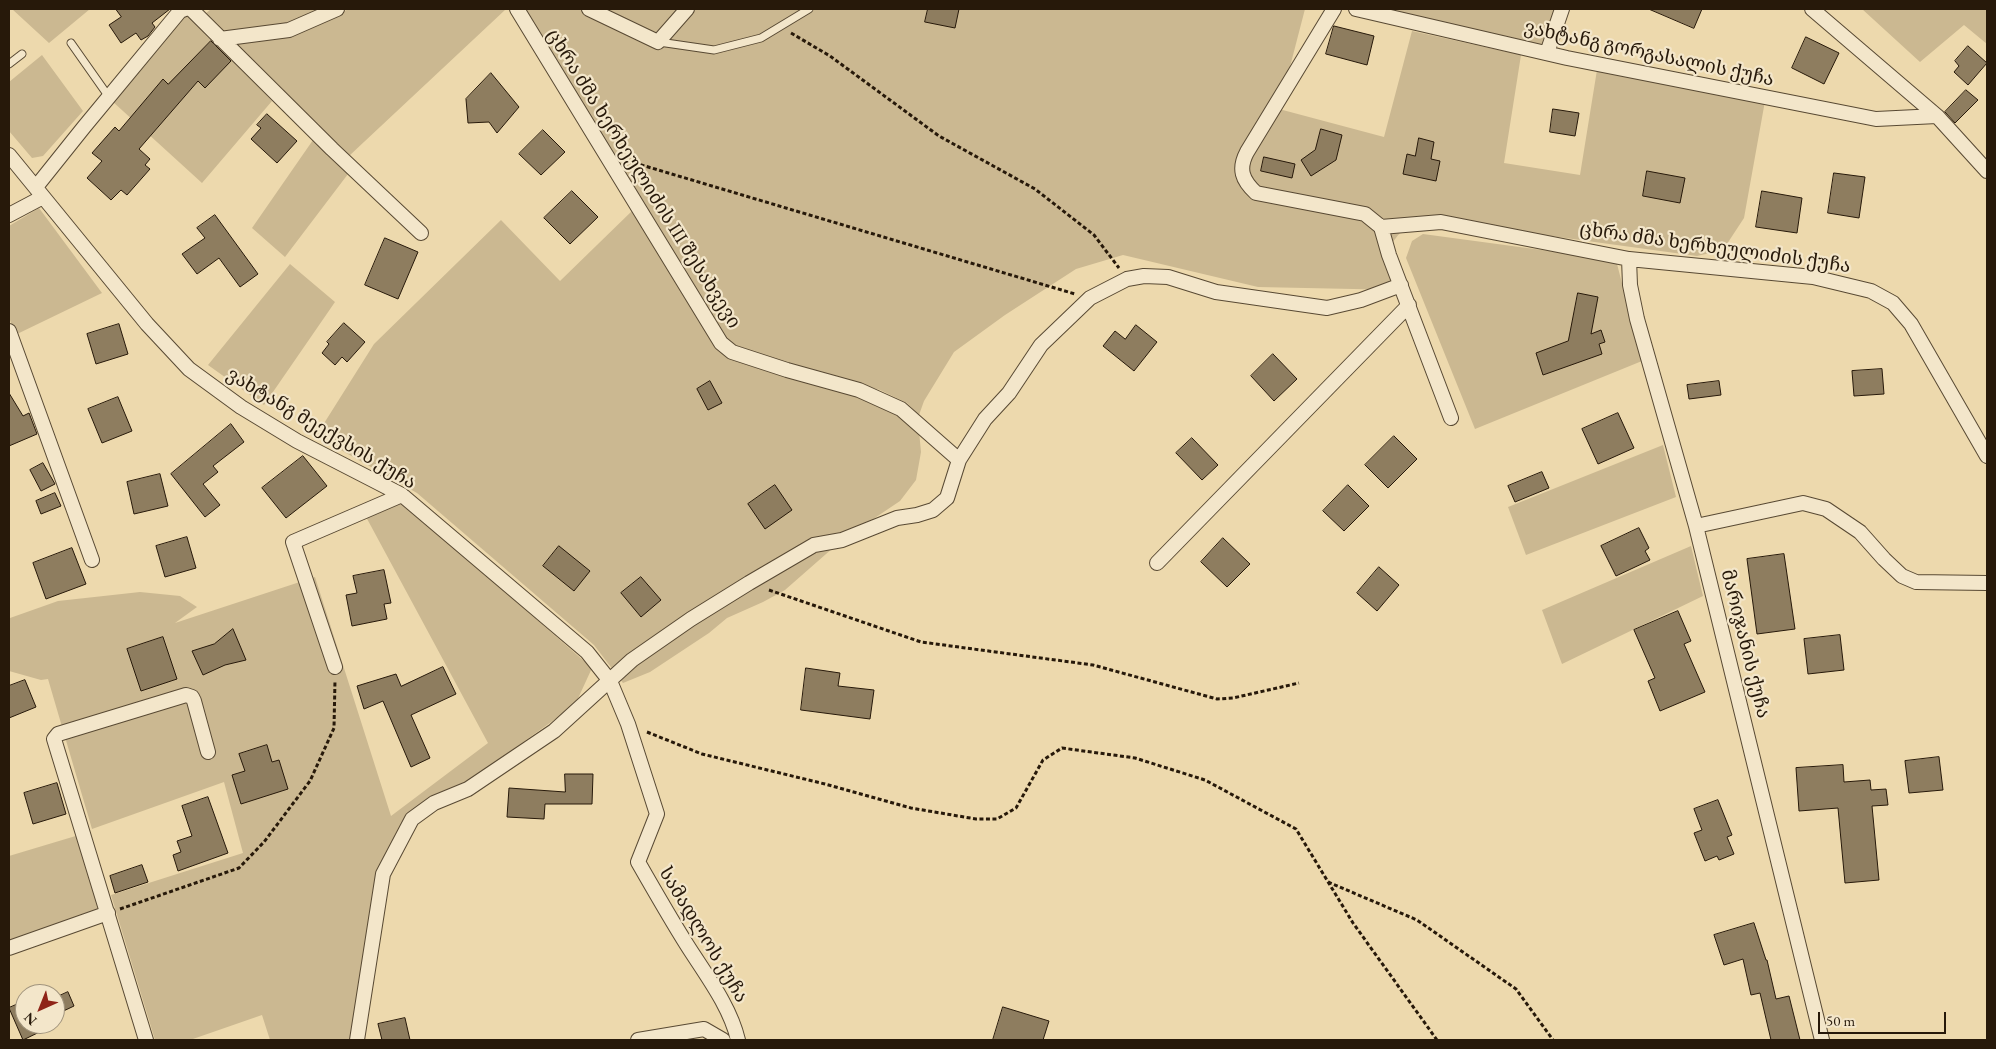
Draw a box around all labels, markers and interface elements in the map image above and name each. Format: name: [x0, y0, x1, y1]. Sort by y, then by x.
street label: ვახტანგ გორგასალის ქუჩა: [1522, 16, 1776, 92]
street label: ცხრა ძმა ხერხეულიძის III შესახვევი: [541, 25, 745, 333]
street label: ცხრა ძმა ხერხეულიძის ქუჩა: [1578, 218, 1852, 278]
street label: ვახტანგ მეექვსის ქუჩა: [222, 363, 420, 495]
street label: მარიჯანის ქუჩა: [1715, 567, 1775, 721]
street label: სამადლოს ქუჩა: [653, 863, 753, 1007]
north arrow: [15, 984, 65, 1034]
scale bar: [1821, 1002, 1948, 1034]
text: N: [20, 1009, 41, 1029]
text: 50 m: [1826, 1011, 1855, 1030]

